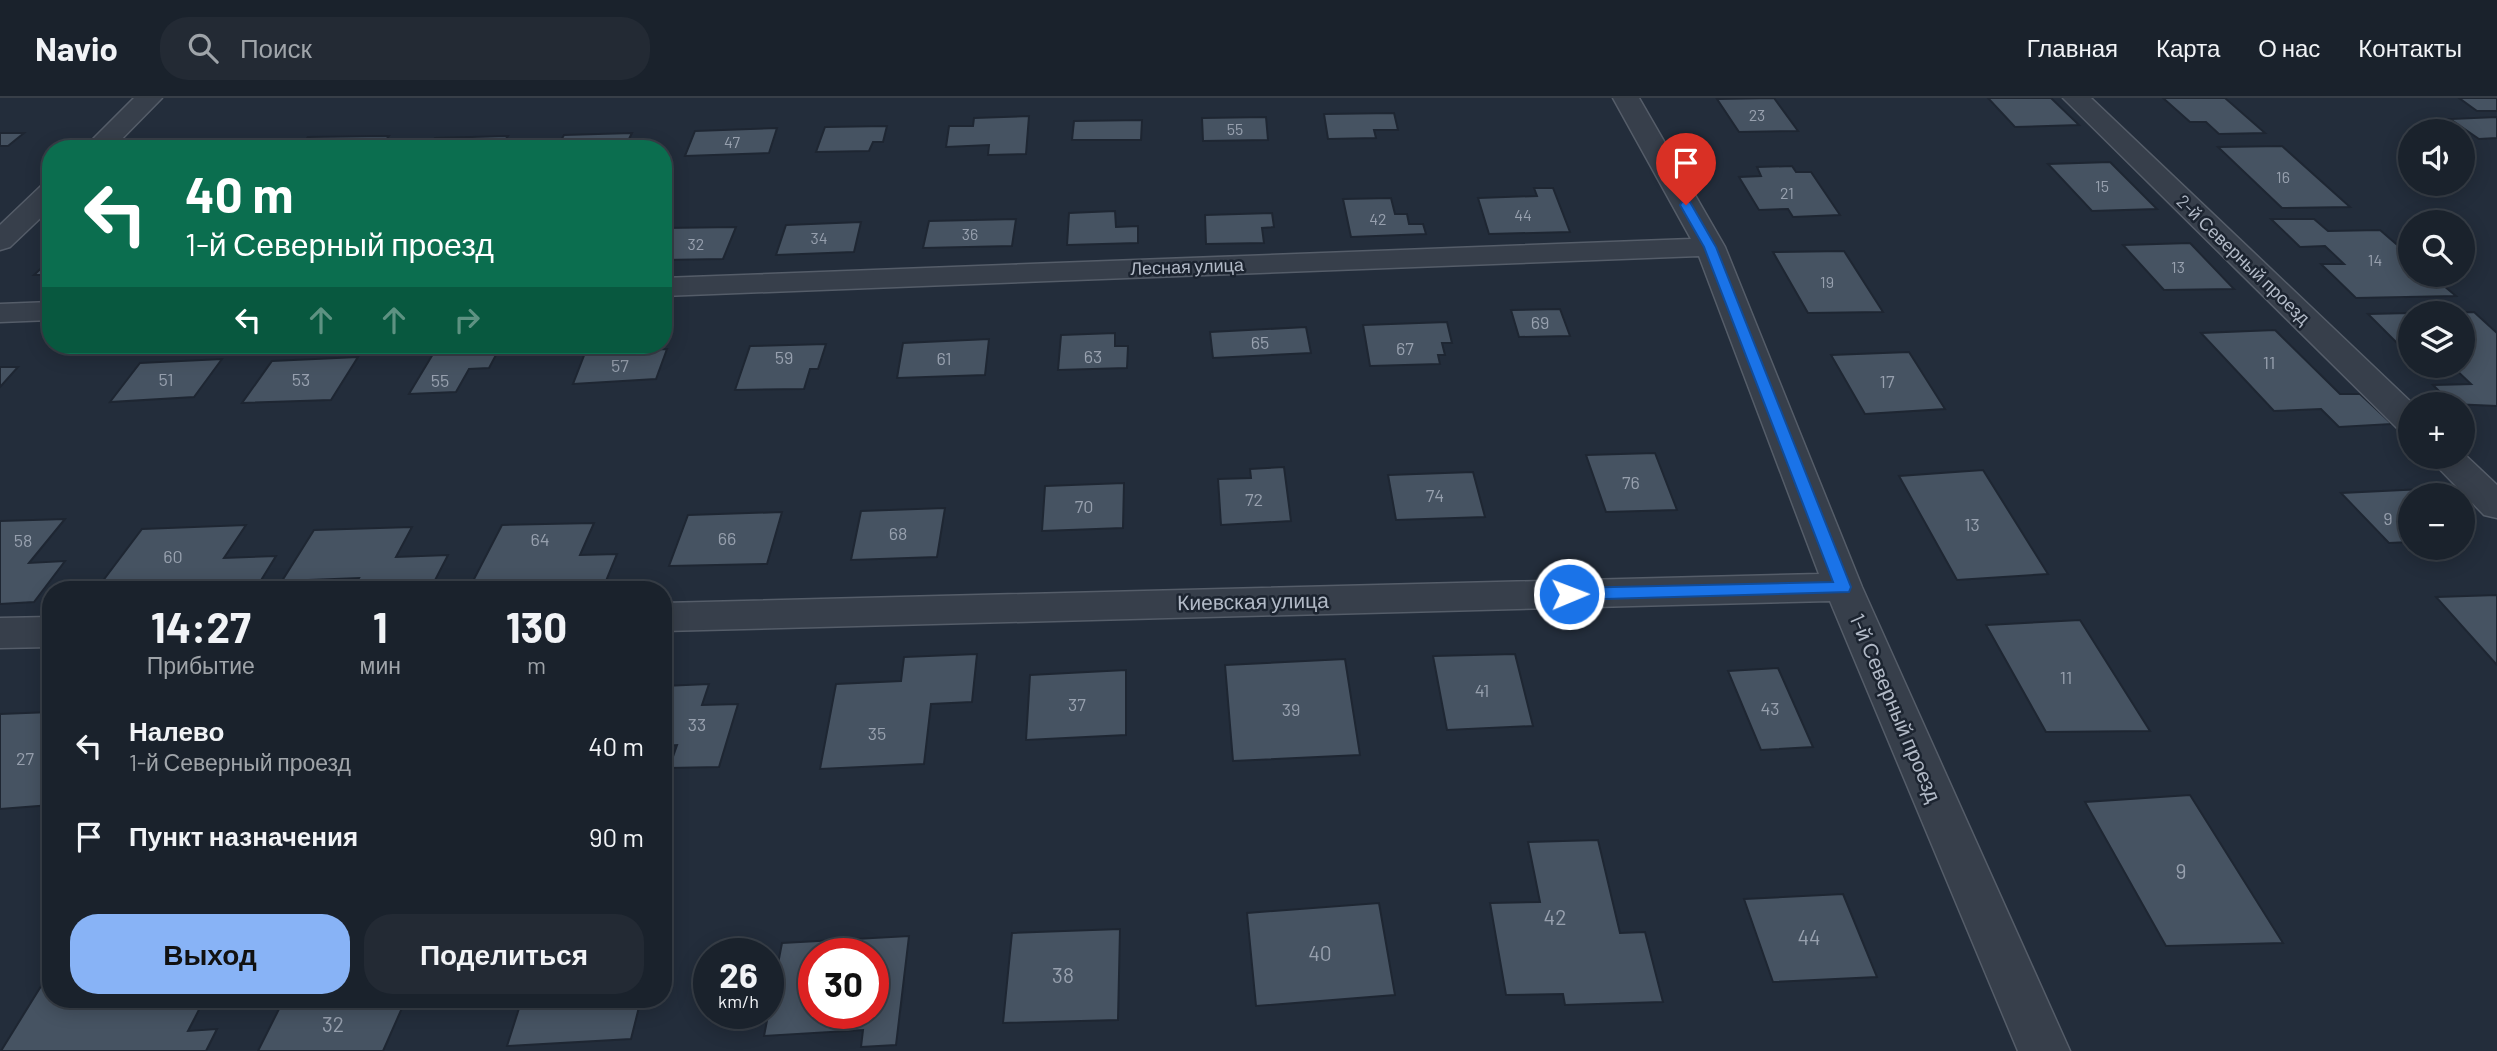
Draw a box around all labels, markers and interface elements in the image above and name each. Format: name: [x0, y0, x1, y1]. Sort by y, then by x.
search box: [160, 17, 650, 80]
text: Navio: [35, 28, 118, 68]
icon: search: [184, 29, 222, 67]
text: Поиск: [240, 32, 312, 63]
text: Главная: [2027, 33, 2118, 62]
text: Карта: [2156, 33, 2220, 62]
text: О нас: [2258, 33, 2320, 62]
text: Контакты: [2358, 33, 2462, 62]
house number: 23: [1749, 105, 1765, 124]
house number: 55: [1227, 119, 1243, 138]
map controls: [2398, 119, 2475, 560]
button: sound: [2398, 119, 2475, 196]
house number: 47: [724, 132, 740, 151]
pin: [1656, 133, 1716, 205]
icon: arrive: [1667, 144, 1705, 182]
text: 40 m: [185, 164, 293, 223]
house number: 16: [2276, 167, 2290, 186]
icon: left: [70, 168, 161, 259]
house number: 15: [2095, 176, 2109, 195]
house number: 21: [1780, 183, 1794, 202]
street label: 2-й Северный проезд: [2172, 190, 2315, 329]
house number: 44: [1514, 205, 1532, 224]
house number: 42: [1369, 209, 1387, 228]
button: search: [2398, 210, 2475, 287]
text: 1-й Северный проезд: [185, 224, 494, 262]
house number: 36: [962, 224, 978, 243]
house number: 34: [810, 228, 828, 247]
house number: 32: [688, 234, 704, 253]
house number: 14: [2368, 250, 2382, 269]
street label: Лесная улица: [1130, 253, 1245, 279]
house number: 13: [2171, 257, 2185, 276]
house number: 19: [1820, 272, 1834, 291]
icon: left: [229, 301, 267, 339]
icon: ahead: [302, 301, 340, 339]
icon: ahead: [375, 301, 413, 339]
icon: right: [448, 301, 486, 339]
button: layers: [2398, 301, 2475, 378]
house number: 69: [1531, 311, 1549, 333]
house number: 65: [1251, 331, 1269, 353]
house number: 67: [1396, 337, 1414, 359]
house number: 63: [1084, 345, 1102, 367]
house number: 59: [775, 346, 793, 368]
house number: 61: [936, 347, 952, 369]
house number: 11: [2263, 351, 2275, 373]
house number: 57: [611, 354, 629, 376]
house number: 51: [158, 368, 174, 390]
house number: 53: [292, 368, 310, 390]
house number: 55: [431, 369, 449, 391]
house number: 17: [1880, 370, 1895, 392]
button: +: [2398, 392, 2475, 469]
house number: 76: [1622, 471, 1640, 493]
button: −: [2398, 483, 2475, 560]
house number: 74: [1426, 484, 1444, 506]
house number: 72: [1245, 488, 1263, 510]
house number: 70: [1075, 495, 1093, 517]
house number: 9: [2383, 507, 2393, 529]
house number: 13: [1964, 513, 1980, 535]
house number: 68: [889, 522, 907, 544]
house number: 66: [718, 527, 736, 549]
house number: 64: [530, 528, 550, 550]
house number: 58: [14, 529, 32, 551]
house number: 60: [163, 545, 183, 567]
position arrow: [1532, 557, 1606, 631]
street label: Киевская улица: [1177, 587, 1329, 614]
text: 14:27: [151, 601, 251, 651]
text: 1: [373, 601, 388, 651]
text: 130: [506, 601, 567, 651]
street label: 1-й Северный проезд: [1845, 609, 1947, 806]
text: Прибытие: [147, 651, 255, 679]
text: мин: [360, 651, 401, 679]
text: m: [527, 651, 546, 679]
house number: 11: [2060, 666, 2072, 688]
house number: 41: [1475, 679, 1489, 701]
house number: 37: [1068, 693, 1086, 715]
house number: 43: [1760, 697, 1780, 719]
house number: 39: [1282, 698, 1300, 720]
house number: 33: [688, 713, 706, 735]
text: Налево: [129, 715, 224, 746]
house number: 35: [868, 722, 886, 744]
icon: left: [70, 727, 108, 765]
text: 40 m: [588, 730, 644, 761]
house number: 27: [16, 747, 35, 769]
text: 1-й Северный проезд: [129, 748, 351, 776]
icon: arrive: [70, 818, 108, 856]
text: Пункт назначения: [129, 820, 358, 851]
text: 90 m: [589, 821, 644, 852]
house number: 9: [2176, 858, 2186, 883]
house number: 42: [1544, 904, 1566, 929]
button: Выход: [70, 914, 350, 994]
button: Поделиться: [364, 914, 644, 994]
house number: 44: [1797, 924, 1821, 949]
speed limit sign: 30: [798, 938, 889, 1029]
house number: 40: [1308, 940, 1332, 965]
text: 26: [719, 953, 758, 995]
house number: 38: [1052, 962, 1074, 987]
text: km/h: [718, 990, 759, 1012]
house number: 32: [322, 1011, 344, 1036]

